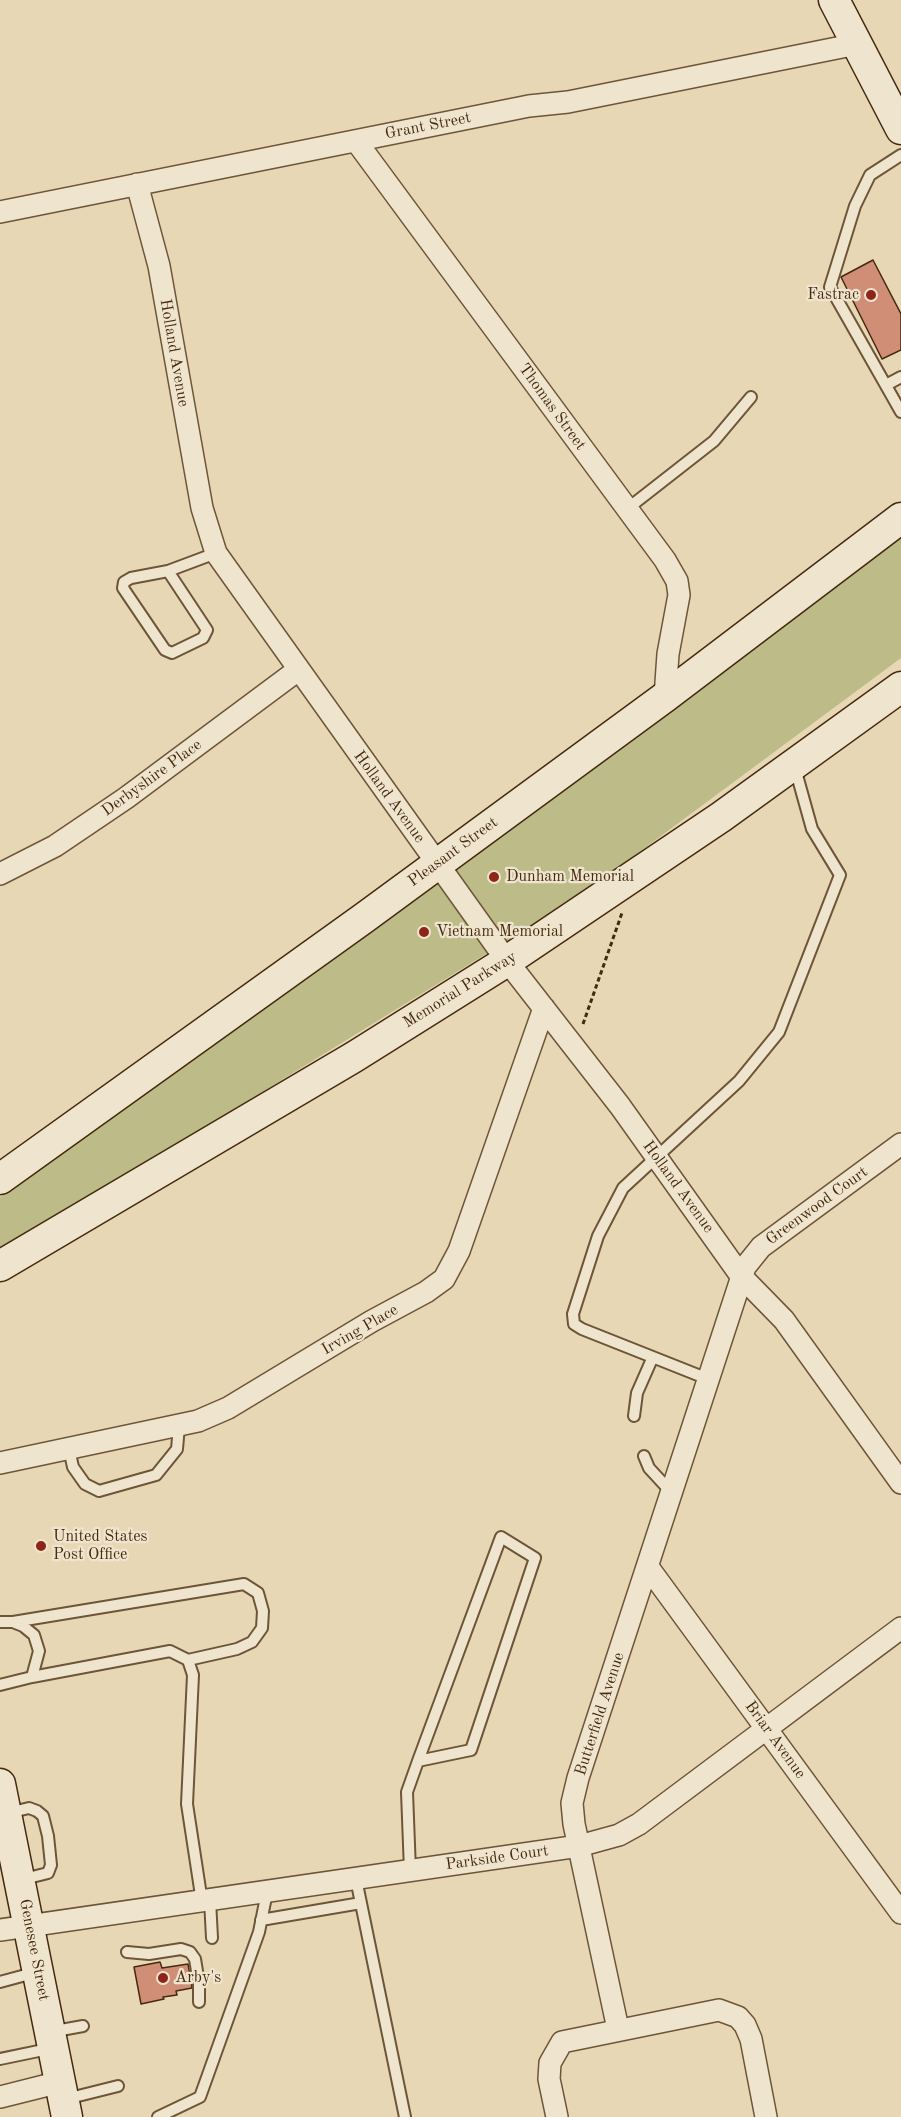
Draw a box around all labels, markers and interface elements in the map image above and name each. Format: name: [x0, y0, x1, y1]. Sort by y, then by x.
street label: Grant Street: [383, 108, 473, 144]
place label: Fastrac: [807, 285, 859, 305]
marker: Fastrac: [864, 288, 878, 302]
street label: Holland Avenue: [155, 297, 193, 409]
street label: Thomas Street: [514, 360, 590, 454]
street label: Derbyshire Place: [98, 735, 206, 821]
street label: Holland Avenue: [349, 747, 429, 847]
street label: Pleasant Street: [404, 813, 502, 891]
place label: Dunham Memorial: [506, 867, 634, 887]
marker: Dunham Memorial: [487, 870, 501, 884]
place label: Vietnam Memorial: [436, 922, 563, 942]
marker: Vietnam Memorial: [417, 925, 431, 939]
street label: Memorial Parkway: [400, 947, 520, 1033]
street label: Holland Avenue: [638, 1137, 718, 1237]
street label: Greenwood Court: [762, 1163, 872, 1249]
street label: Irving Place: [318, 1300, 402, 1360]
place label: United States Post Office: [53, 1527, 148, 1565]
marker: United States Post Office: [34, 1539, 48, 1553]
street label: Butterfield Avenue: [571, 1650, 629, 1778]
street label: Briar Avenue: [740, 1697, 810, 1783]
street label: Parkside Court: [444, 1841, 550, 1875]
street label: Genesee Street: [15, 1897, 53, 2003]
place label: Arby's: [175, 1968, 221, 1988]
marker: Arby's: [156, 1971, 170, 1985]

